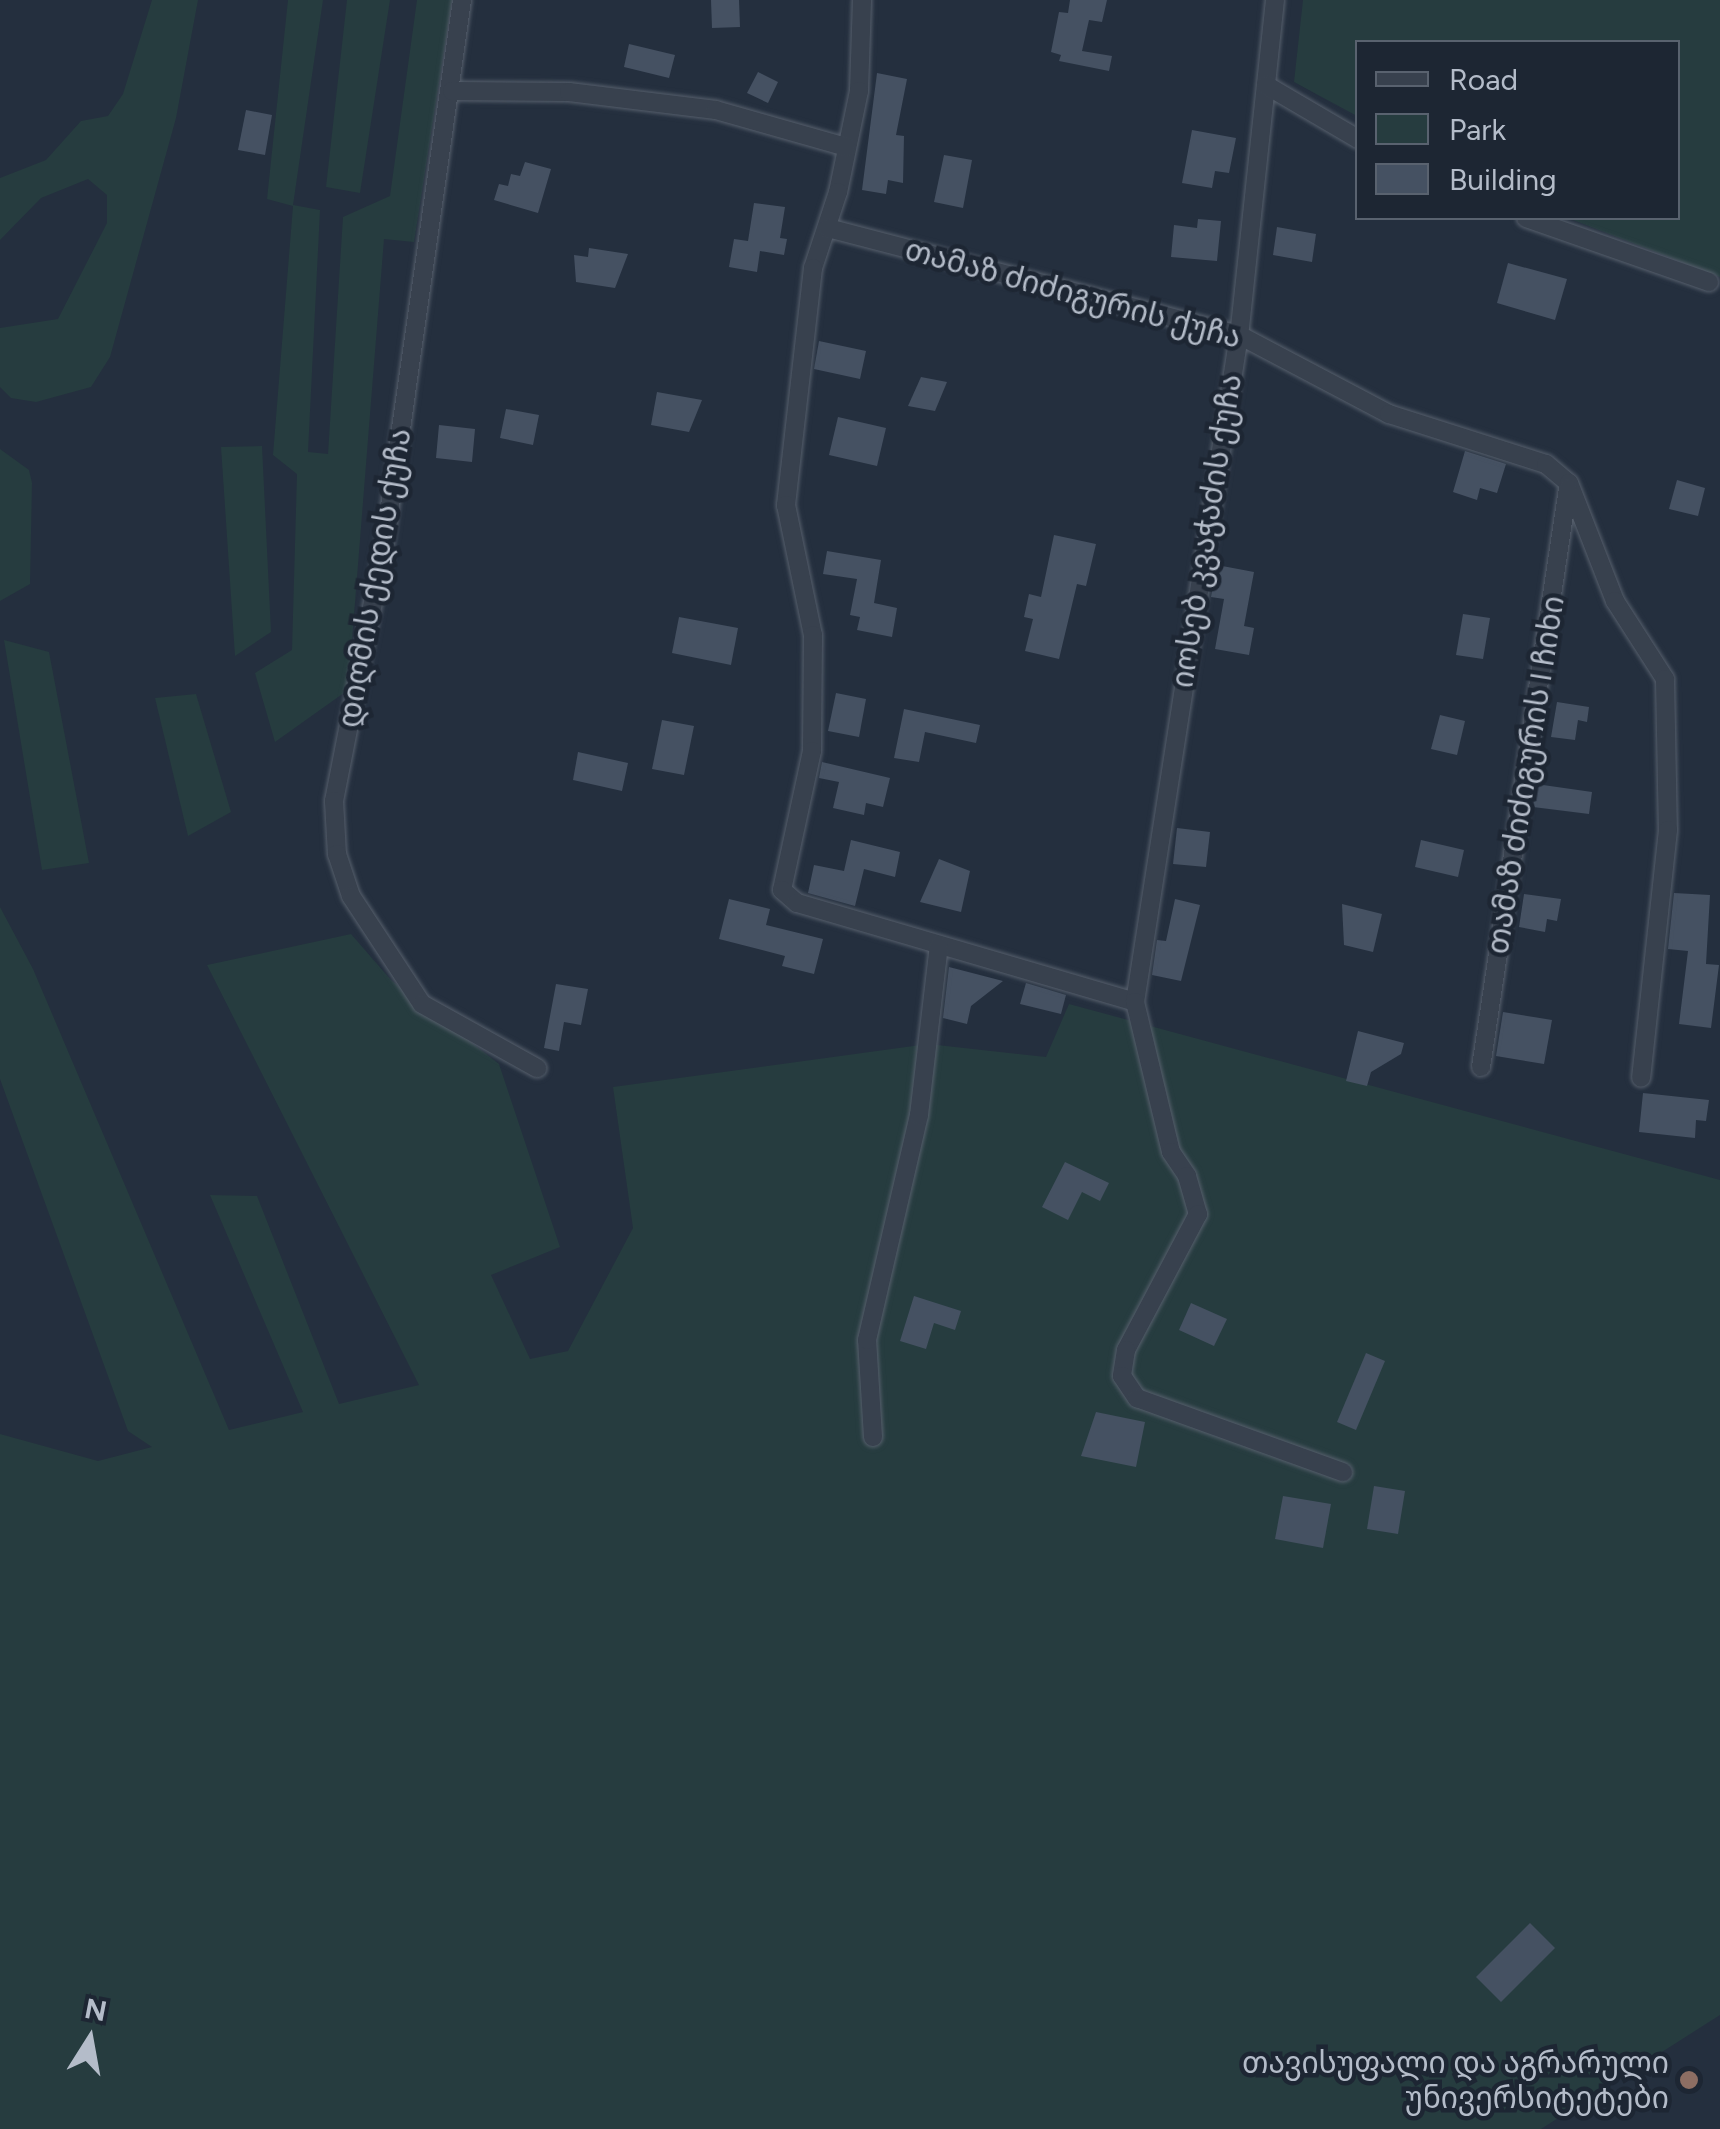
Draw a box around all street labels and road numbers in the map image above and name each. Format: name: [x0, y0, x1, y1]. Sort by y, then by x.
street label: თამაზ ძიძიგურის ქუჩა: [901, 232, 1245, 356]
street label: იოსებ კვაჭაძის ქუჩა: [1164, 372, 1250, 690]
street label: დიღმის ქედის ქუჩა: [331, 426, 419, 730]
street label: თამაზ ძიძიგურის I ჩიხი: [1480, 593, 1572, 957]

